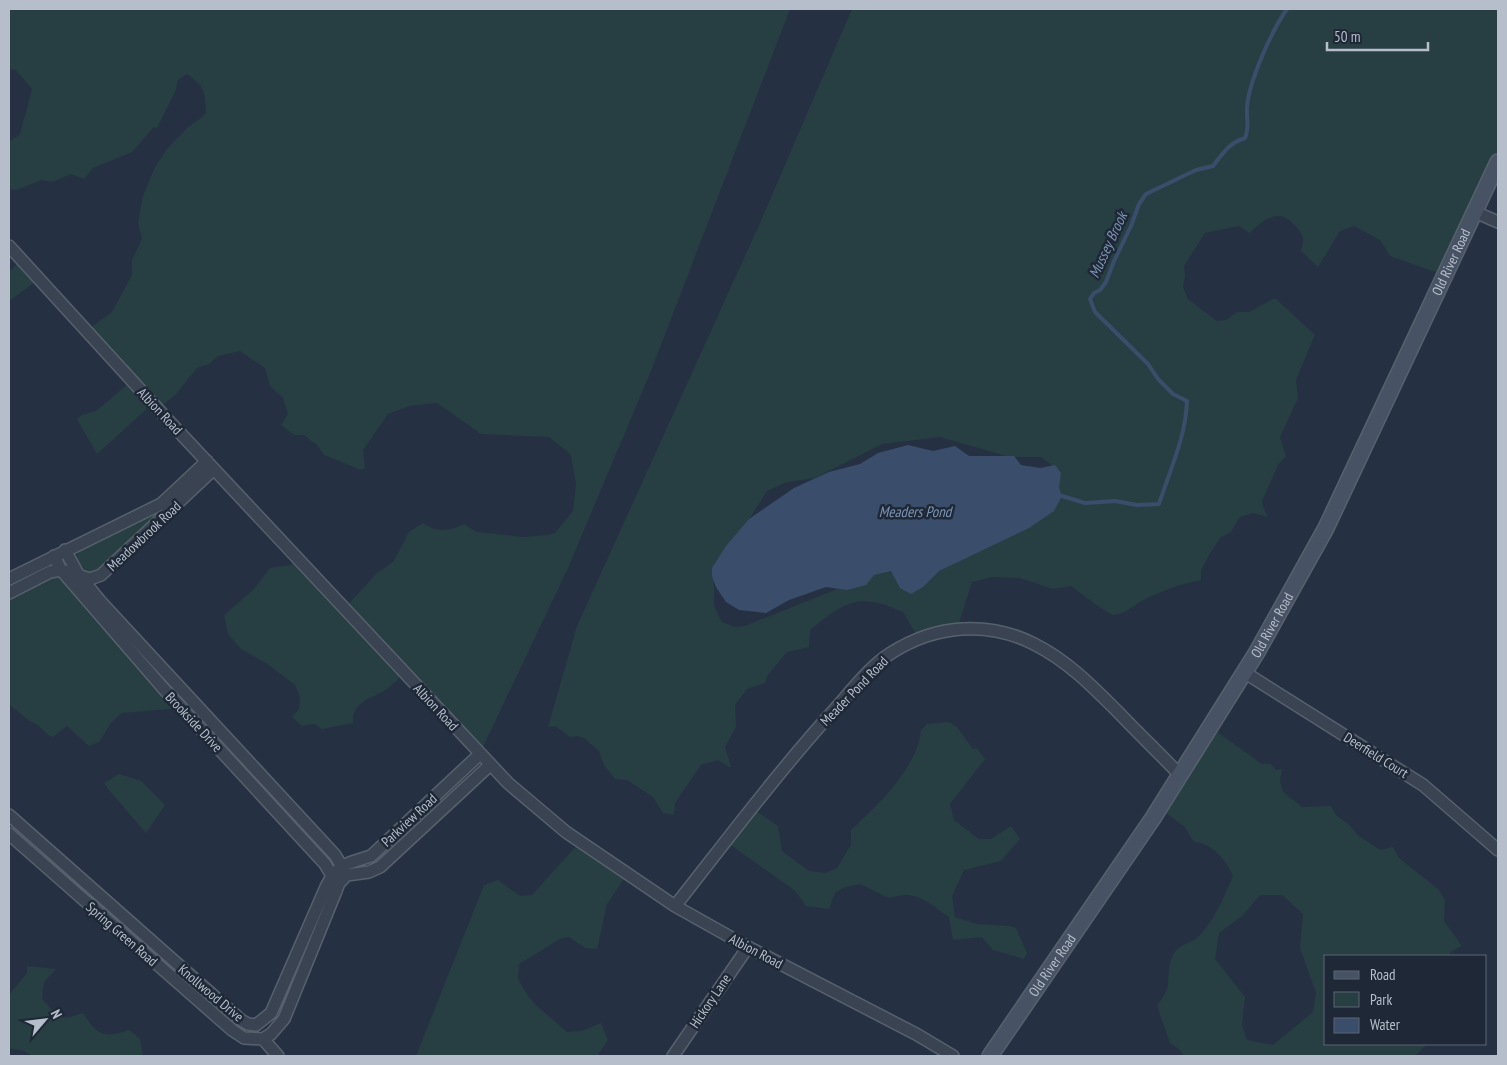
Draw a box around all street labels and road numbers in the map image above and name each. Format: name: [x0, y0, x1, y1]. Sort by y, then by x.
street label: Old River Road: [1428, 226, 1474, 298]
street label: Albion Road: [134, 384, 186, 438]
street label: Meadowbrook Road: [103, 497, 185, 575]
street label: Old River Road: [1247, 590, 1297, 661]
street label: Meader Pond Road: [816, 652, 892, 730]
street label: Albion Road: [410, 680, 462, 734]
street label: Brookside Drive: [162, 688, 227, 756]
street label: Deerfield Court: [1340, 728, 1412, 782]
street label: Parkview Road: [377, 790, 441, 850]
street label: Spring Green Road: [82, 898, 162, 970]
street label: Albion Road: [726, 929, 786, 973]
street label: Old River Road: [1024, 931, 1080, 1000]
street label: Knollwood Drive: [175, 960, 248, 1026]
street label: Hickory Lane: [685, 970, 735, 1032]

